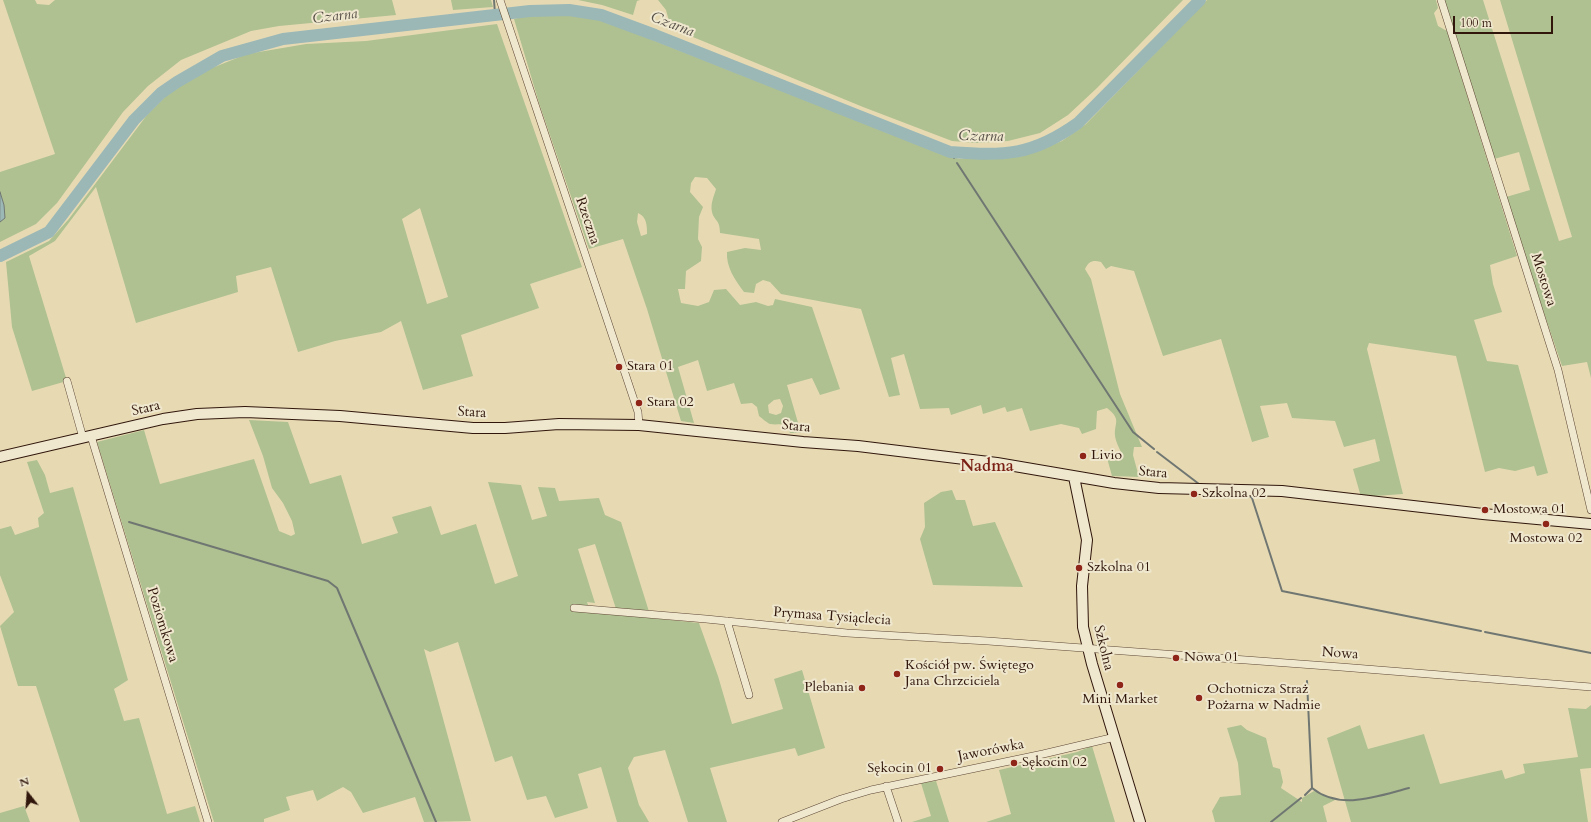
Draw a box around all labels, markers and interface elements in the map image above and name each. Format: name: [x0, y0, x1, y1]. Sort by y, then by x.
water label: Czarna: [311, 5, 359, 29]
water label: Czarna: [648, 8, 696, 42]
scale bar: [1455, 8, 1555, 34]
text: 100 m: [1460, 15, 1492, 31]
water label: Czarna: [958, 128, 1004, 146]
street label: Rzeczna: [571, 195, 603, 247]
street label: Mostowa: [1527, 251, 1559, 309]
place label: Stara 01: [627, 359, 674, 375]
marker: Stara 01: [614, 362, 624, 372]
place label: Stara 02: [647, 395, 694, 411]
street label: Stara: [130, 398, 162, 420]
marker: Stara 02: [634, 398, 644, 408]
street label: Stara: [457, 404, 487, 422]
street label: Stara: [781, 417, 811, 437]
place label: Livio: [1091, 448, 1122, 464]
marker: Livio: [1078, 451, 1088, 461]
district label: Nadma: [960, 457, 1014, 477]
street label: Stara: [1138, 463, 1168, 483]
place label: Szkolna 02: [1202, 486, 1266, 502]
marker: Szkolna 02: [1189, 489, 1199, 499]
place label: Mostowa 01: [1493, 502, 1566, 518]
marker: Mostowa 01: [1480, 505, 1490, 515]
marker: Mostowa 02: [1541, 519, 1551, 529]
place label: Mostowa 02: [1510, 531, 1582, 547]
place label: Szkolna 01: [1087, 560, 1151, 576]
marker: Szkolna 01: [1074, 563, 1084, 573]
street label: Poziomkowa: [143, 585, 181, 665]
street label: Prymasa Tysiąclecia: [773, 605, 891, 629]
street label: Szkolna: [1089, 624, 1117, 672]
street label: Nowa: [1321, 644, 1359, 664]
place label: Nowa 01: [1184, 650, 1239, 666]
marker: Nowa 01: [1171, 653, 1181, 663]
place label: Kościół pw. Świętego Jana Chrzciciela: [905, 658, 1034, 690]
marker: Kościół pw. Świętego Jana Chrzciciela: [892, 669, 902, 679]
place label: Plebania: [804, 680, 854, 696]
marker: Mini Market: [1115, 680, 1125, 690]
place label: Ochotnicza Straż Pożarna w Nadmie: [1207, 682, 1321, 714]
marker: Plebania: [857, 683, 867, 693]
place label: Mini Market: [1082, 692, 1158, 708]
marker: Ochotnicza Straż Pożarna w Nadmie: [1194, 693, 1204, 703]
street label: Jaworówka: [957, 736, 1025, 766]
place label: Sękocin 02: [1022, 755, 1087, 771]
marker: Sękocin 02: [1009, 758, 1019, 768]
place label: Sękocin 01: [867, 761, 932, 777]
marker: Sękocin 01: [935, 764, 945, 774]
text: N: [18, 773, 31, 791]
north arrow: [8, 774, 48, 814]

